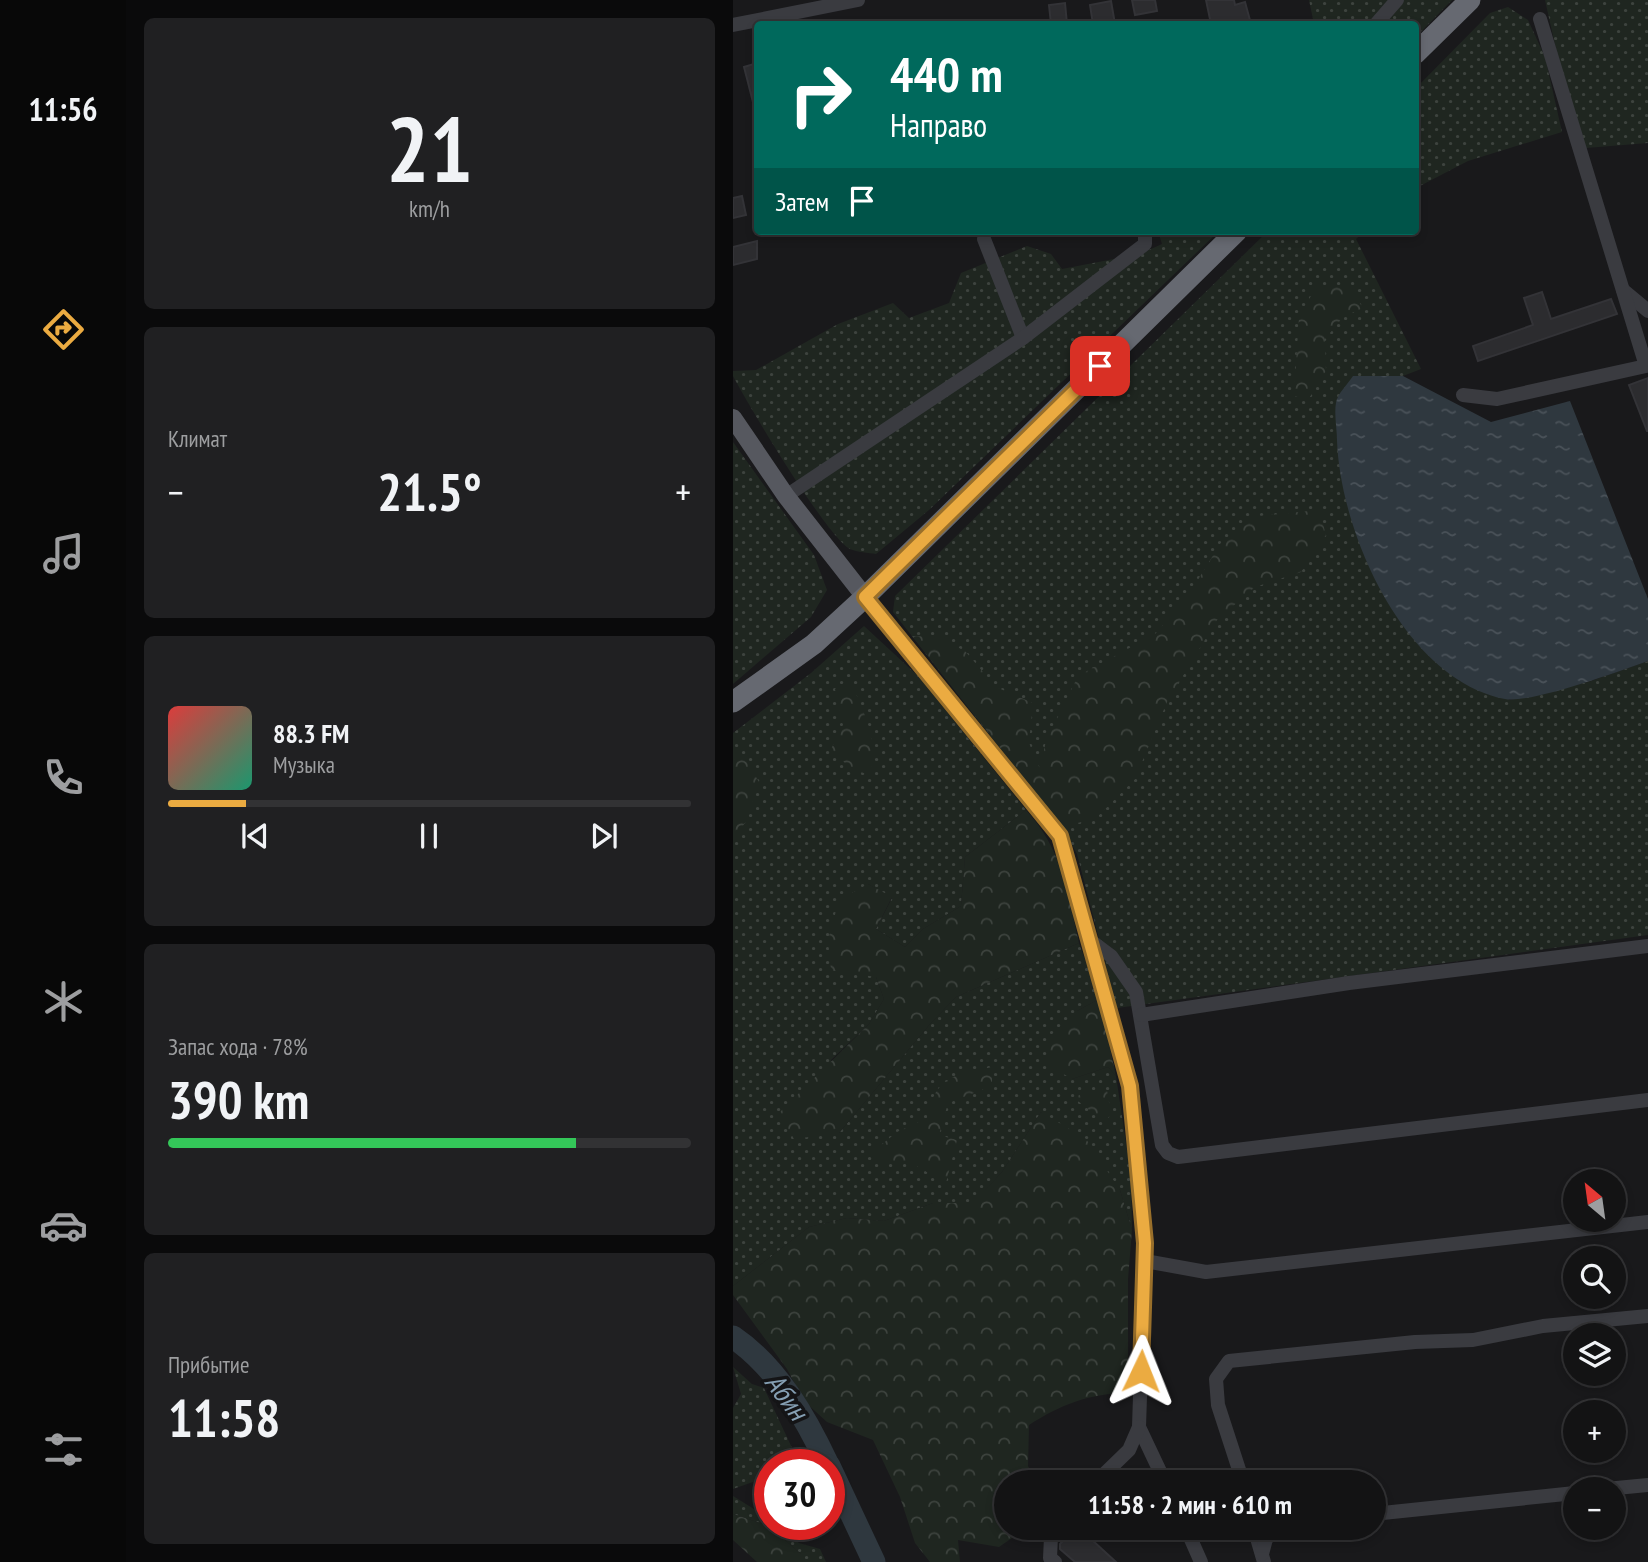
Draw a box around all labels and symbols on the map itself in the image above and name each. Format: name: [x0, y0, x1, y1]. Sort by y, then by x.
pin: [1070, 336, 1130, 396]
north arrow: [1563, 1169, 1625, 1232]
position arrow: [1104, 1334, 1178, 1408]
water label: Абин: [757, 1365, 818, 1429]
speed limit sign: 30: [754, 1449, 845, 1540]

